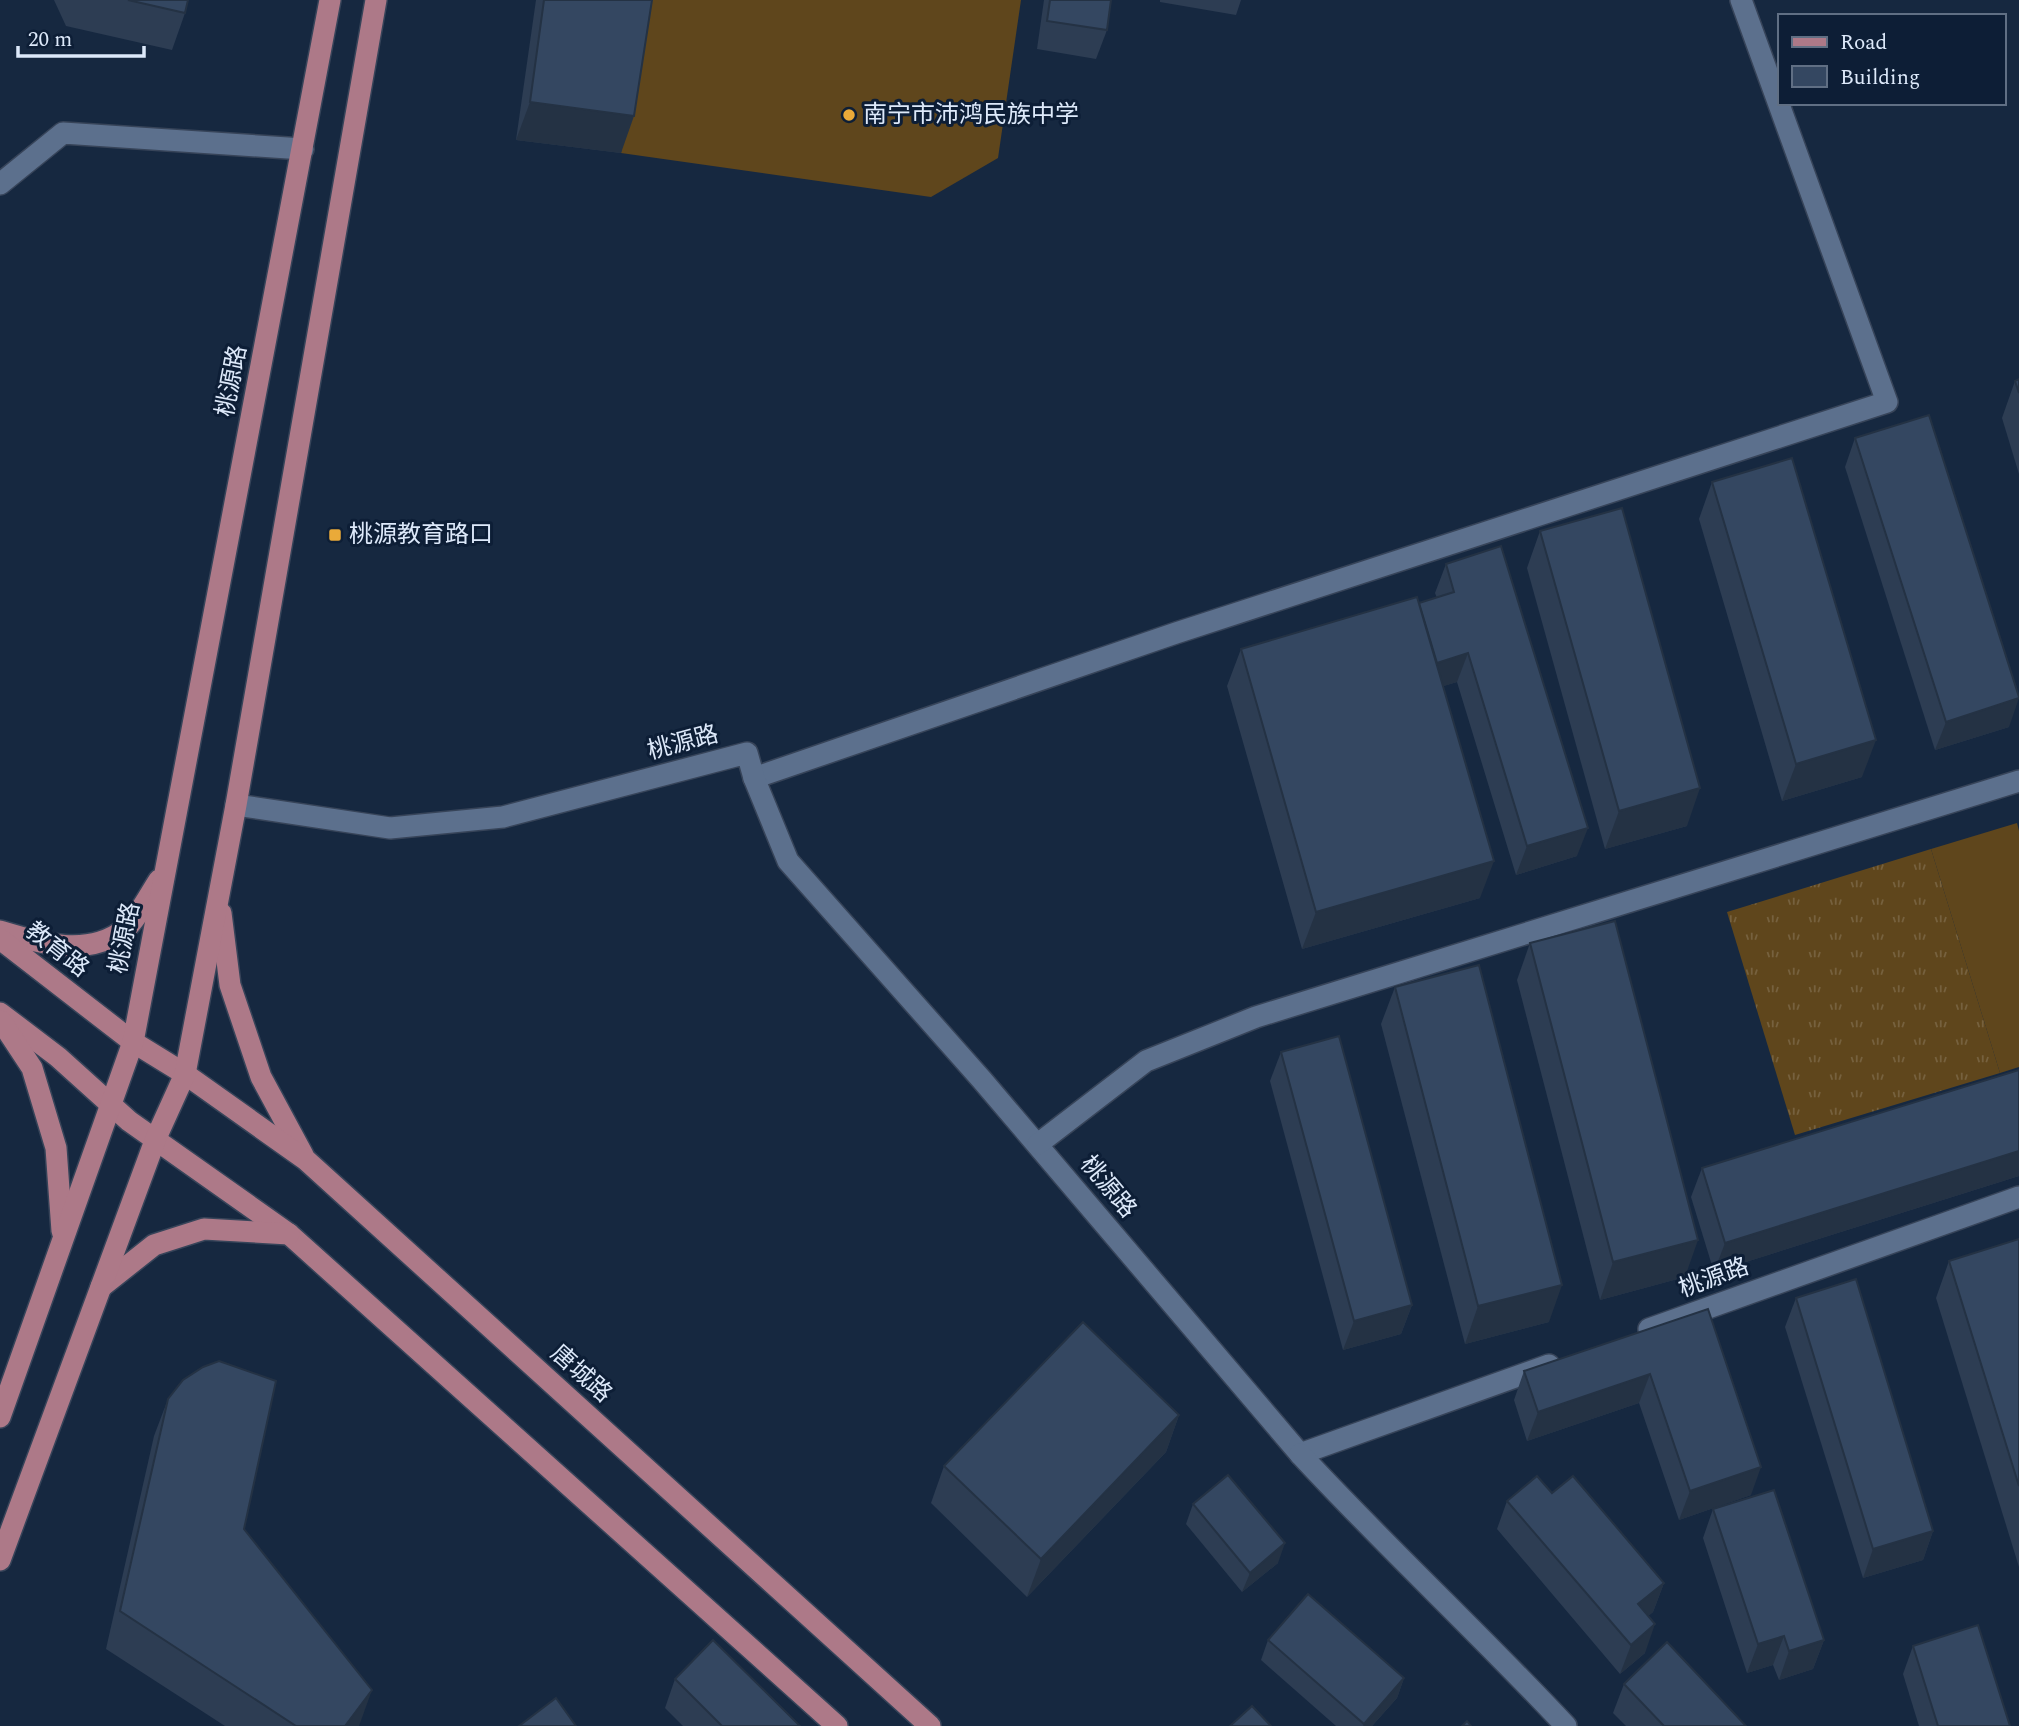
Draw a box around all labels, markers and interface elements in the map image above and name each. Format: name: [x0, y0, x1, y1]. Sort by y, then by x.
scale bar: [18, 14, 144, 58]
legend: [1778, 14, 2005, 105]
text: 20 m: [28, 24, 72, 56]
text: Road: [1840, 27, 1887, 59]
text: Building: [1840, 62, 1920, 94]
place label: 南宁市沛鸿民族中学: [863, 97, 1079, 133]
marker: 南宁市沛鸿民族中学: [841, 107, 857, 123]
street label: 桃源路: [207, 342, 257, 420]
place label: 桃源教育路口: [349, 517, 493, 553]
marker: 桃源教育路口: [327, 527, 343, 543]
street label: 桃源路: [644, 716, 722, 770]
street label: 桃源路: [100, 899, 150, 977]
street label: 教育路: [18, 914, 96, 986]
street label: 桃源路: [1071, 1148, 1145, 1226]
street label: 桃源路: [1674, 1249, 1754, 1307]
street label: 唐城路: [542, 1337, 620, 1411]

